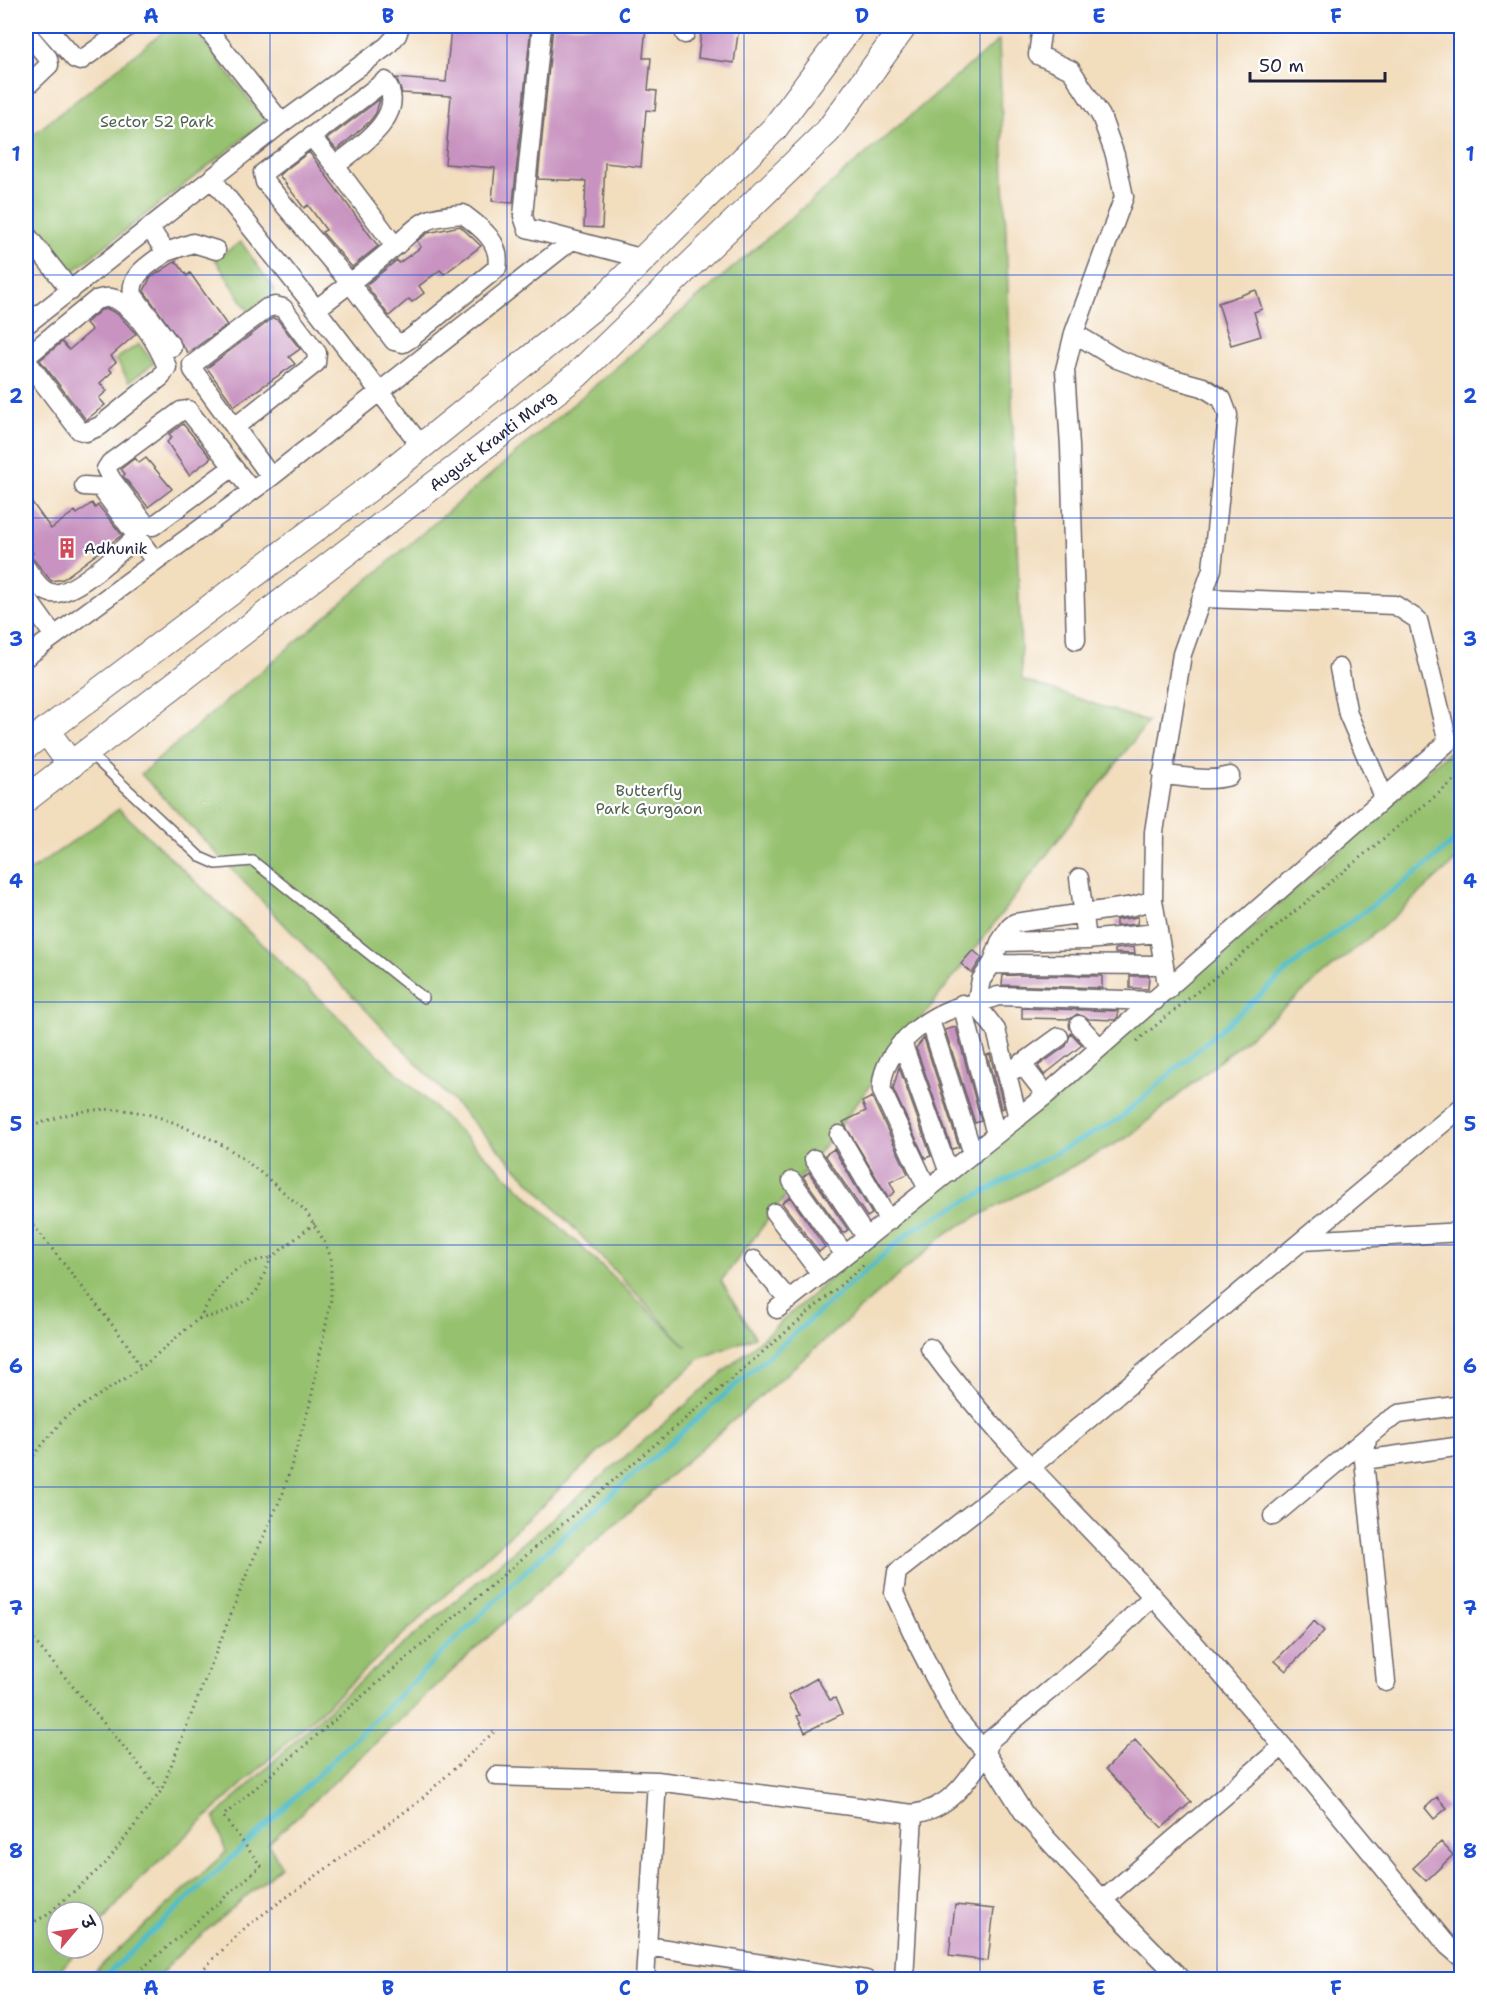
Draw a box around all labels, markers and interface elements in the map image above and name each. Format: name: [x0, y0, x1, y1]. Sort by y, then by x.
text: A: [143, 3, 159, 29]
text: B: [382, 3, 394, 29]
text: C: [619, 3, 631, 29]
text: D: [855, 3, 869, 29]
text: E: [1092, 3, 1106, 29]
text: F: [1330, 3, 1342, 29]
scale bar: [1250, 45, 1385, 83]
text: 50 m: [1259, 54, 1304, 78]
park label: Sector 52 Park: [100, 111, 214, 132]
text: 1: [11, 141, 21, 167]
text: 1: [1465, 141, 1475, 167]
text: 2: [9, 383, 23, 409]
text: 2: [1463, 383, 1477, 409]
street label: August Kranti Marg: [425, 385, 560, 496]
building icon: Adhunik: [55, 536, 79, 560]
place label: Adhunik: [84, 538, 148, 559]
text: 3: [9, 626, 23, 652]
text: 3: [1463, 626, 1477, 652]
park label: Butterfly Park Gurgaon: [596, 780, 703, 819]
text: 4: [9, 868, 23, 894]
text: 4: [1463, 868, 1477, 894]
text: 5: [10, 1111, 22, 1137]
text: 5: [1464, 1111, 1476, 1137]
text: 6: [9, 1353, 23, 1379]
text: 6: [1463, 1353, 1477, 1379]
text: 7: [9, 1595, 23, 1621]
text: 7: [1463, 1595, 1477, 1621]
text: 8: [9, 1838, 23, 1864]
text: 8: [1463, 1838, 1477, 1864]
north arrow: [45, 1900, 105, 1960]
text: उ: [75, 1911, 100, 1934]
text: A: [143, 1975, 159, 2001]
text: B: [382, 1975, 394, 2001]
text: C: [619, 1975, 631, 2001]
text: D: [855, 1975, 869, 2001]
text: E: [1092, 1975, 1106, 2001]
text: F: [1330, 1975, 1342, 2001]

